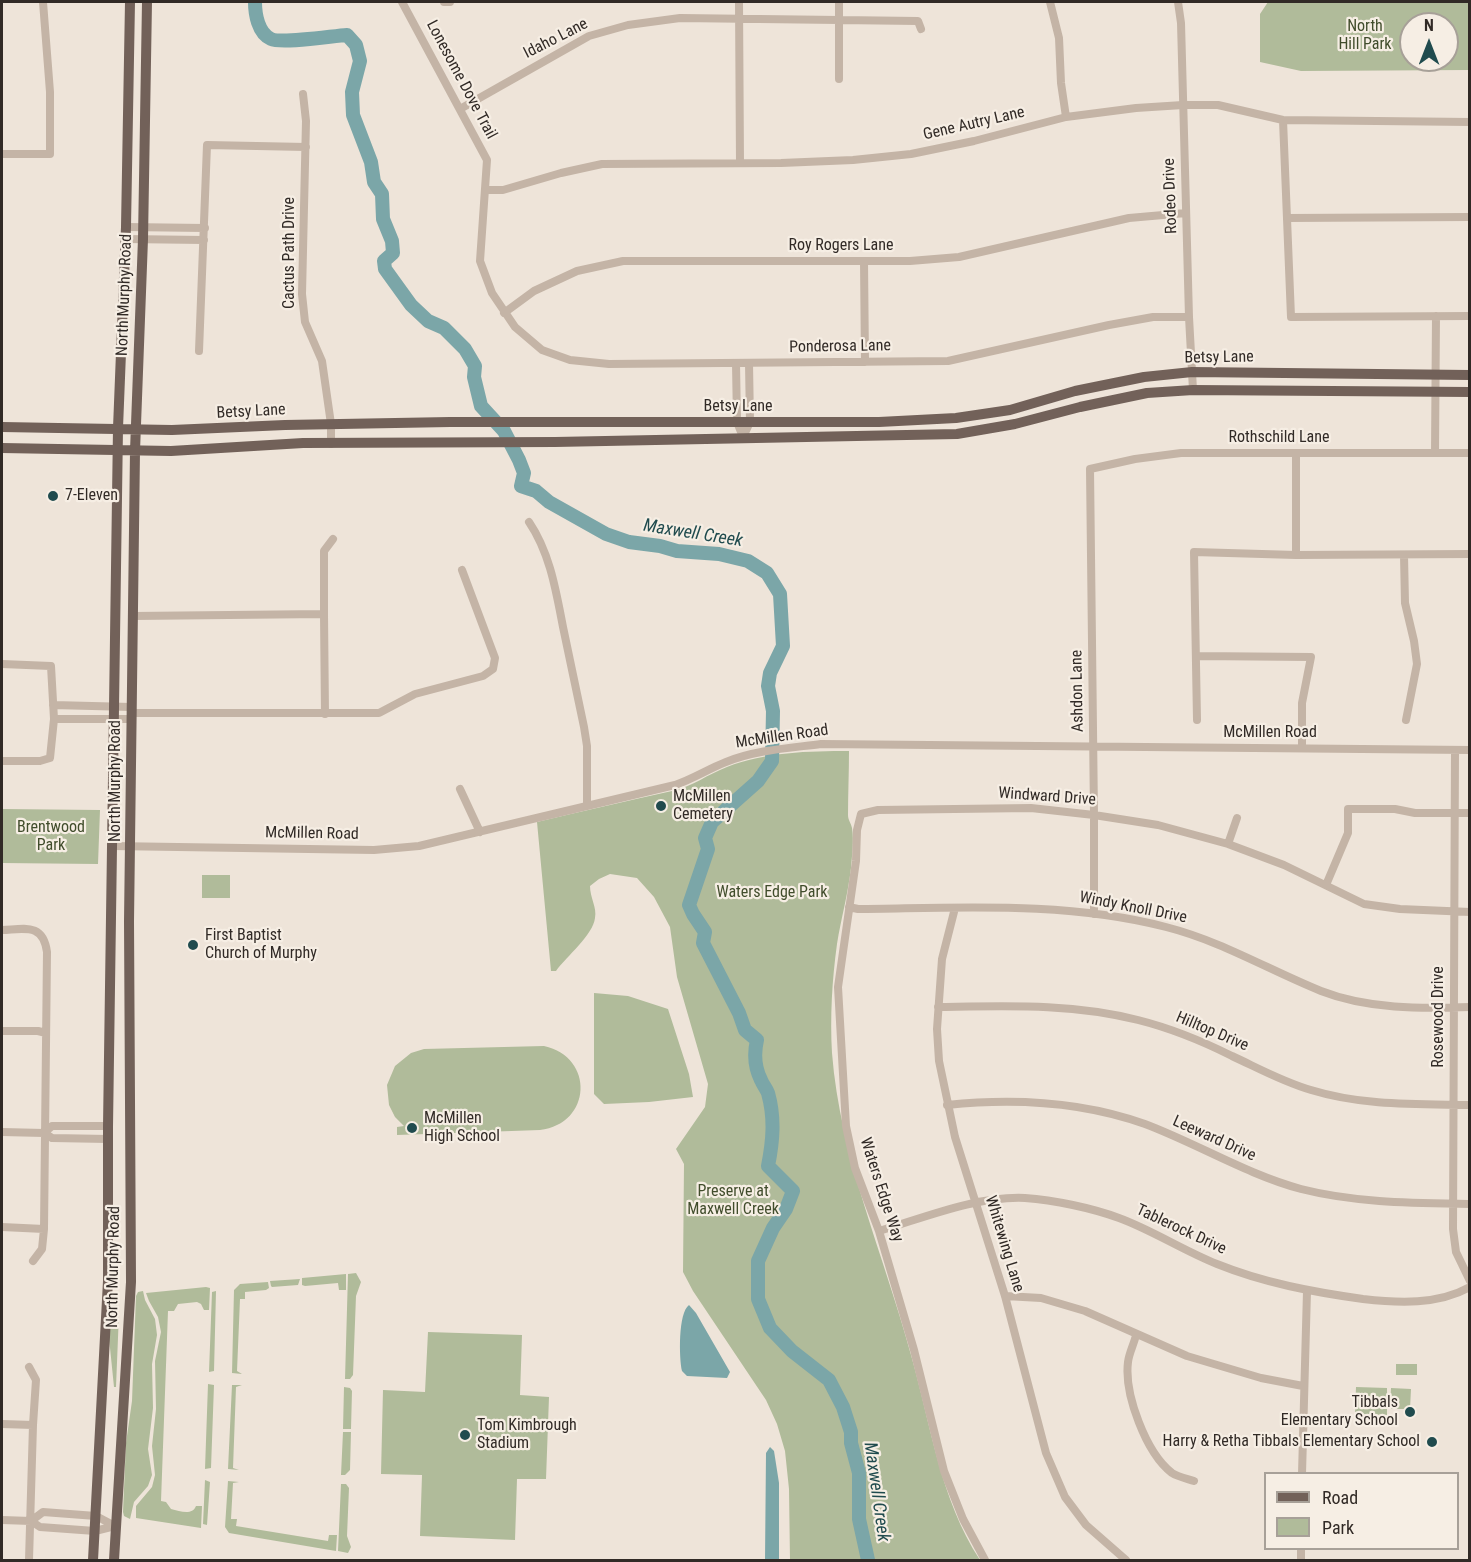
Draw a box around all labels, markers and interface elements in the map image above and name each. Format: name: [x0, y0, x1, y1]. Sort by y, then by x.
north arrow: [1399, 12, 1459, 72]
street label: Idaho Lane: [521, 15, 591, 63]
text: N: [1424, 16, 1434, 35]
street label: Lonesome Dove Trail: [422, 17, 500, 143]
park label: North Hill Park: [1338, 17, 1392, 55]
street label: Gene Autry Lane: [921, 103, 1027, 145]
street label: Rodeo Drive: [1160, 158, 1182, 234]
street label: Cactus Path Drive: [280, 197, 300, 309]
street label: North Murphy Road: [113, 234, 137, 356]
street label: Roy Rogers Lane: [788, 236, 894, 256]
street label: Ponderosa Lane: [789, 337, 891, 357]
street label: Betsy Lane: [1184, 348, 1254, 368]
street label: Betsy Lane: [703, 397, 773, 417]
street label: Betsy Lane: [216, 401, 286, 423]
street label: Rothschild Lane: [1229, 428, 1329, 448]
place label: 7-Eleven: [65, 486, 118, 506]
marker: 7-Eleven: [46, 489, 60, 503]
water label: Maxwell Creek: [642, 516, 744, 552]
street label: Ashdon Lane: [1068, 650, 1088, 732]
street label: North Murphy Road: [106, 720, 126, 842]
street label: McMillen Road: [734, 721, 830, 753]
street label: McMillen Road: [1223, 723, 1317, 743]
street label: Windward Drive: [998, 784, 1096, 810]
place label: McMillen Cemetery: [673, 787, 733, 825]
marker: McMillen Cemetery: [654, 799, 668, 813]
park label: Brentwood Park: [17, 818, 85, 856]
street label: McMillen Road: [265, 824, 359, 844]
park label: Waters Edge Park: [716, 883, 828, 903]
street label: Windy Knoll Drive: [1078, 888, 1188, 928]
place label: First Baptist Church of Murphy: [205, 926, 317, 964]
marker: First Baptist Church of Murphy: [186, 938, 200, 952]
street label: Rosewood Drive: [1429, 966, 1449, 1068]
street label: Hilltop Drive: [1173, 1008, 1251, 1056]
place label: McMillen High School: [424, 1109, 500, 1147]
street label: Leeward Drive: [1169, 1112, 1259, 1166]
marker: McMillen High School: [405, 1121, 419, 1135]
street label: Waters Edge Way: [855, 1135, 907, 1245]
park label: Preserve at Maxwell Creek: [687, 1182, 779, 1220]
street label: Whitewing Lane: [980, 1194, 1028, 1294]
street label: Tablerock Drive: [1133, 1201, 1229, 1259]
street label: North Murphy Road: [103, 1206, 125, 1328]
place label: Tibbals Elementary School: [1281, 1393, 1398, 1431]
marker: Tibbals Elementary School: [1403, 1405, 1417, 1419]
place label: Tom Kimbrough Stadium: [477, 1416, 577, 1454]
marker: Tom Kimbrough Stadium: [458, 1428, 472, 1442]
place label: Harry & Retha Tibbals Elementary School: [1163, 1432, 1420, 1452]
marker: Harry & Retha Tibbals Elementary School: [1425, 1435, 1439, 1449]
water label: Maxwell Creek: [858, 1441, 894, 1543]
legend: [1264, 1472, 1459, 1550]
text: Road: [1322, 1487, 1358, 1508]
text: Park: [1322, 1517, 1354, 1538]

